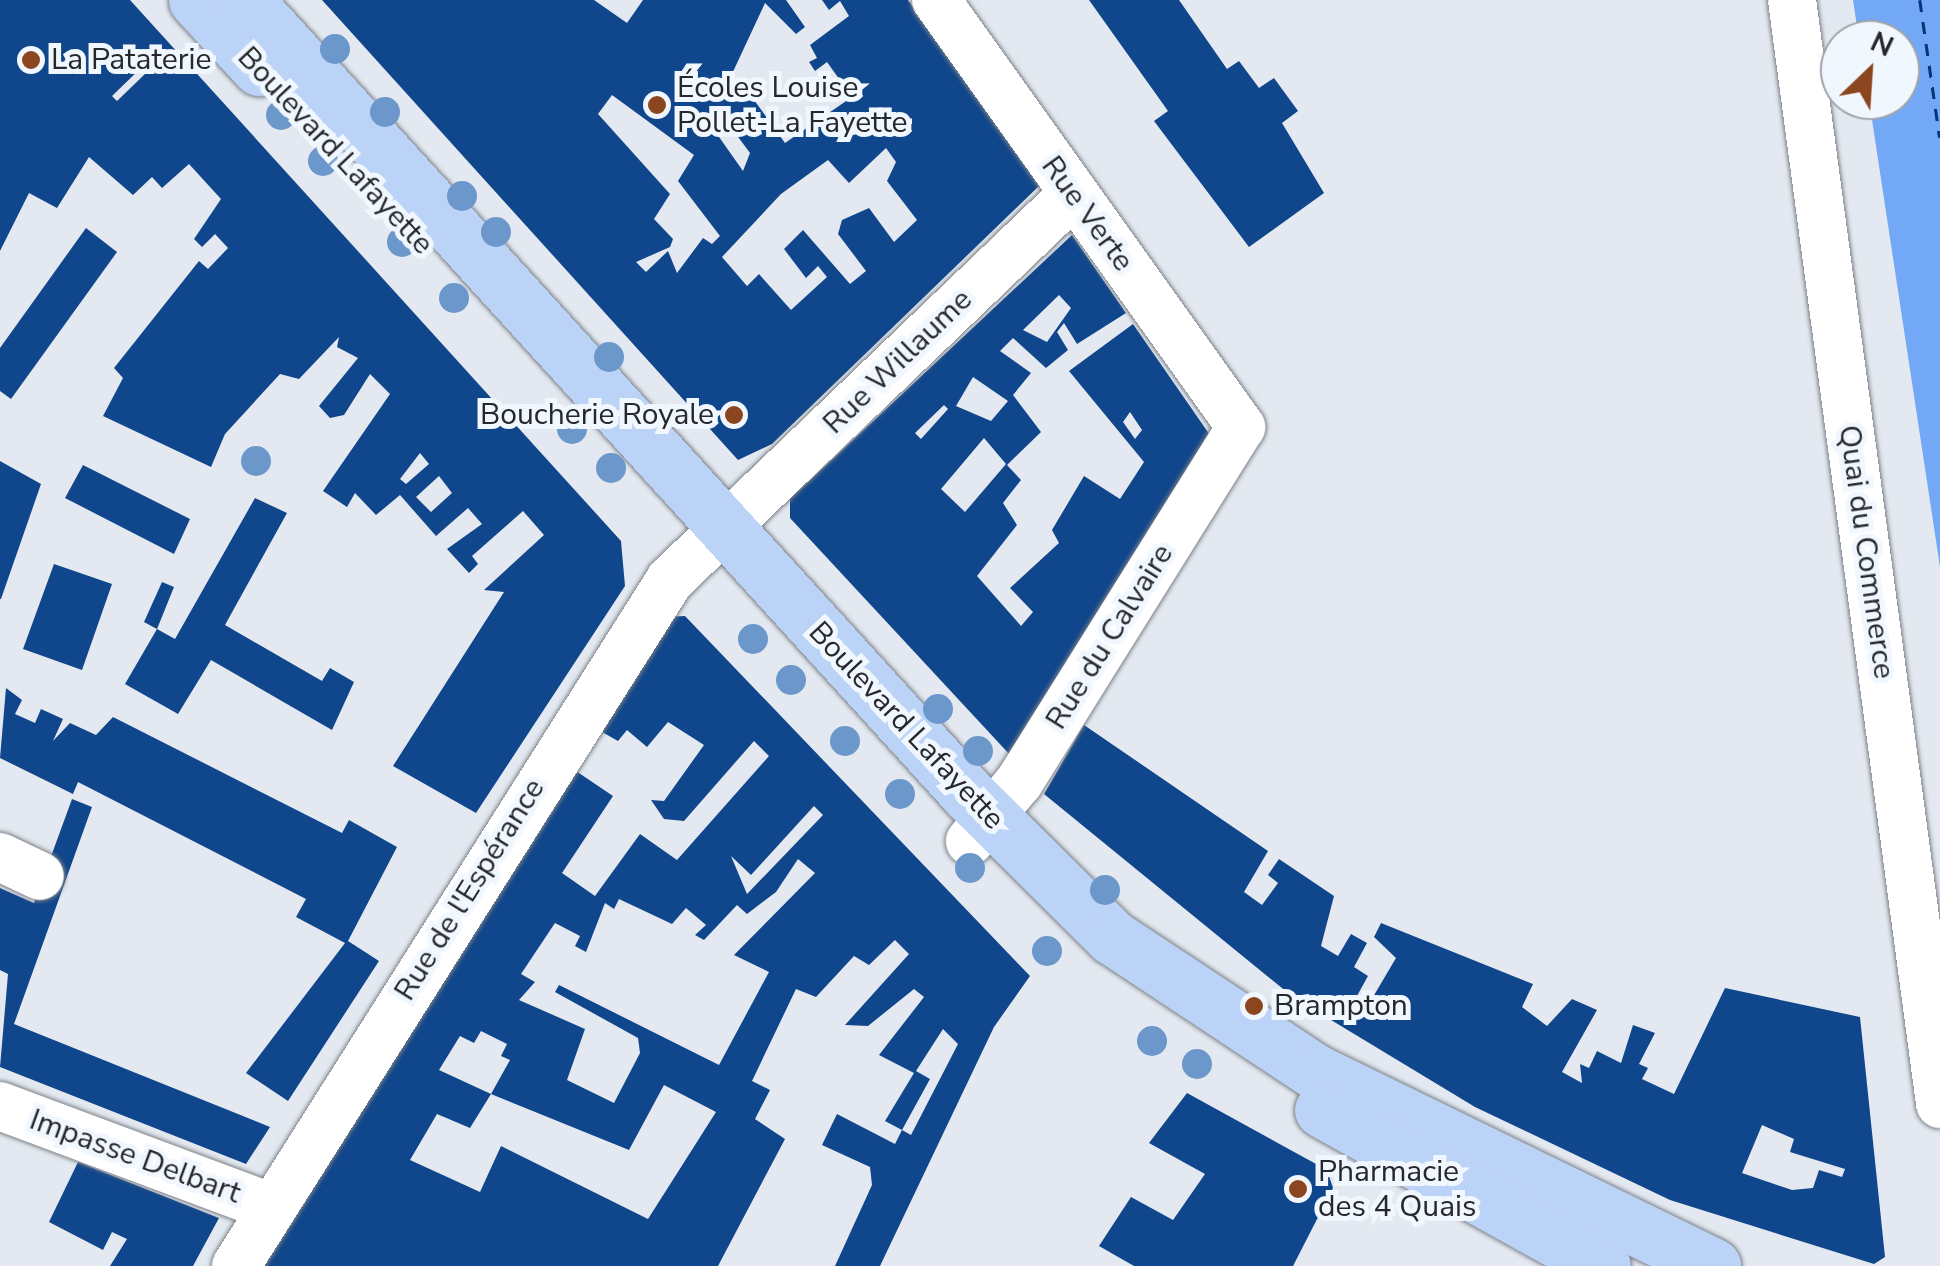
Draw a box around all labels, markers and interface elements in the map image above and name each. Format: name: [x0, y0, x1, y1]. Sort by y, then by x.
north arrow: [1820, 20, 1920, 120]
text: N: [1864, 23, 1899, 66]
street label: Boulevard Lafayette: [230, 40, 440, 262]
place label: La Pataterie: [51, 42, 211, 78]
marker: La Pataterie: [20, 49, 42, 71]
place label: Écoles Louise Pollet-La Fayette: [677, 70, 908, 140]
marker: Écoles Louise Pollet-La Fayette: [646, 94, 668, 116]
street label: Rue Verte: [1033, 150, 1141, 278]
street label: Rue Willaume: [816, 282, 980, 442]
place label: Boucherie Royale: [480, 397, 714, 433]
marker: Boucherie Royale: [723, 404, 745, 426]
street label: Quai du Commerce: [1830, 423, 1902, 681]
street label: Rue du Calvaire: [1039, 538, 1181, 736]
street label: Boulevard Lafayette: [801, 615, 1011, 837]
street label: Rue de l'Espérance: [387, 773, 553, 1007]
place label: Brampton: [1274, 988, 1408, 1024]
marker: Brampton: [1243, 995, 1265, 1017]
street label: Impasse Delbart: [25, 1102, 245, 1212]
place label: Pharmacie des 4 Quais: [1318, 1154, 1476, 1224]
marker: Pharmacie des 4 Quais: [1287, 1178, 1309, 1200]

